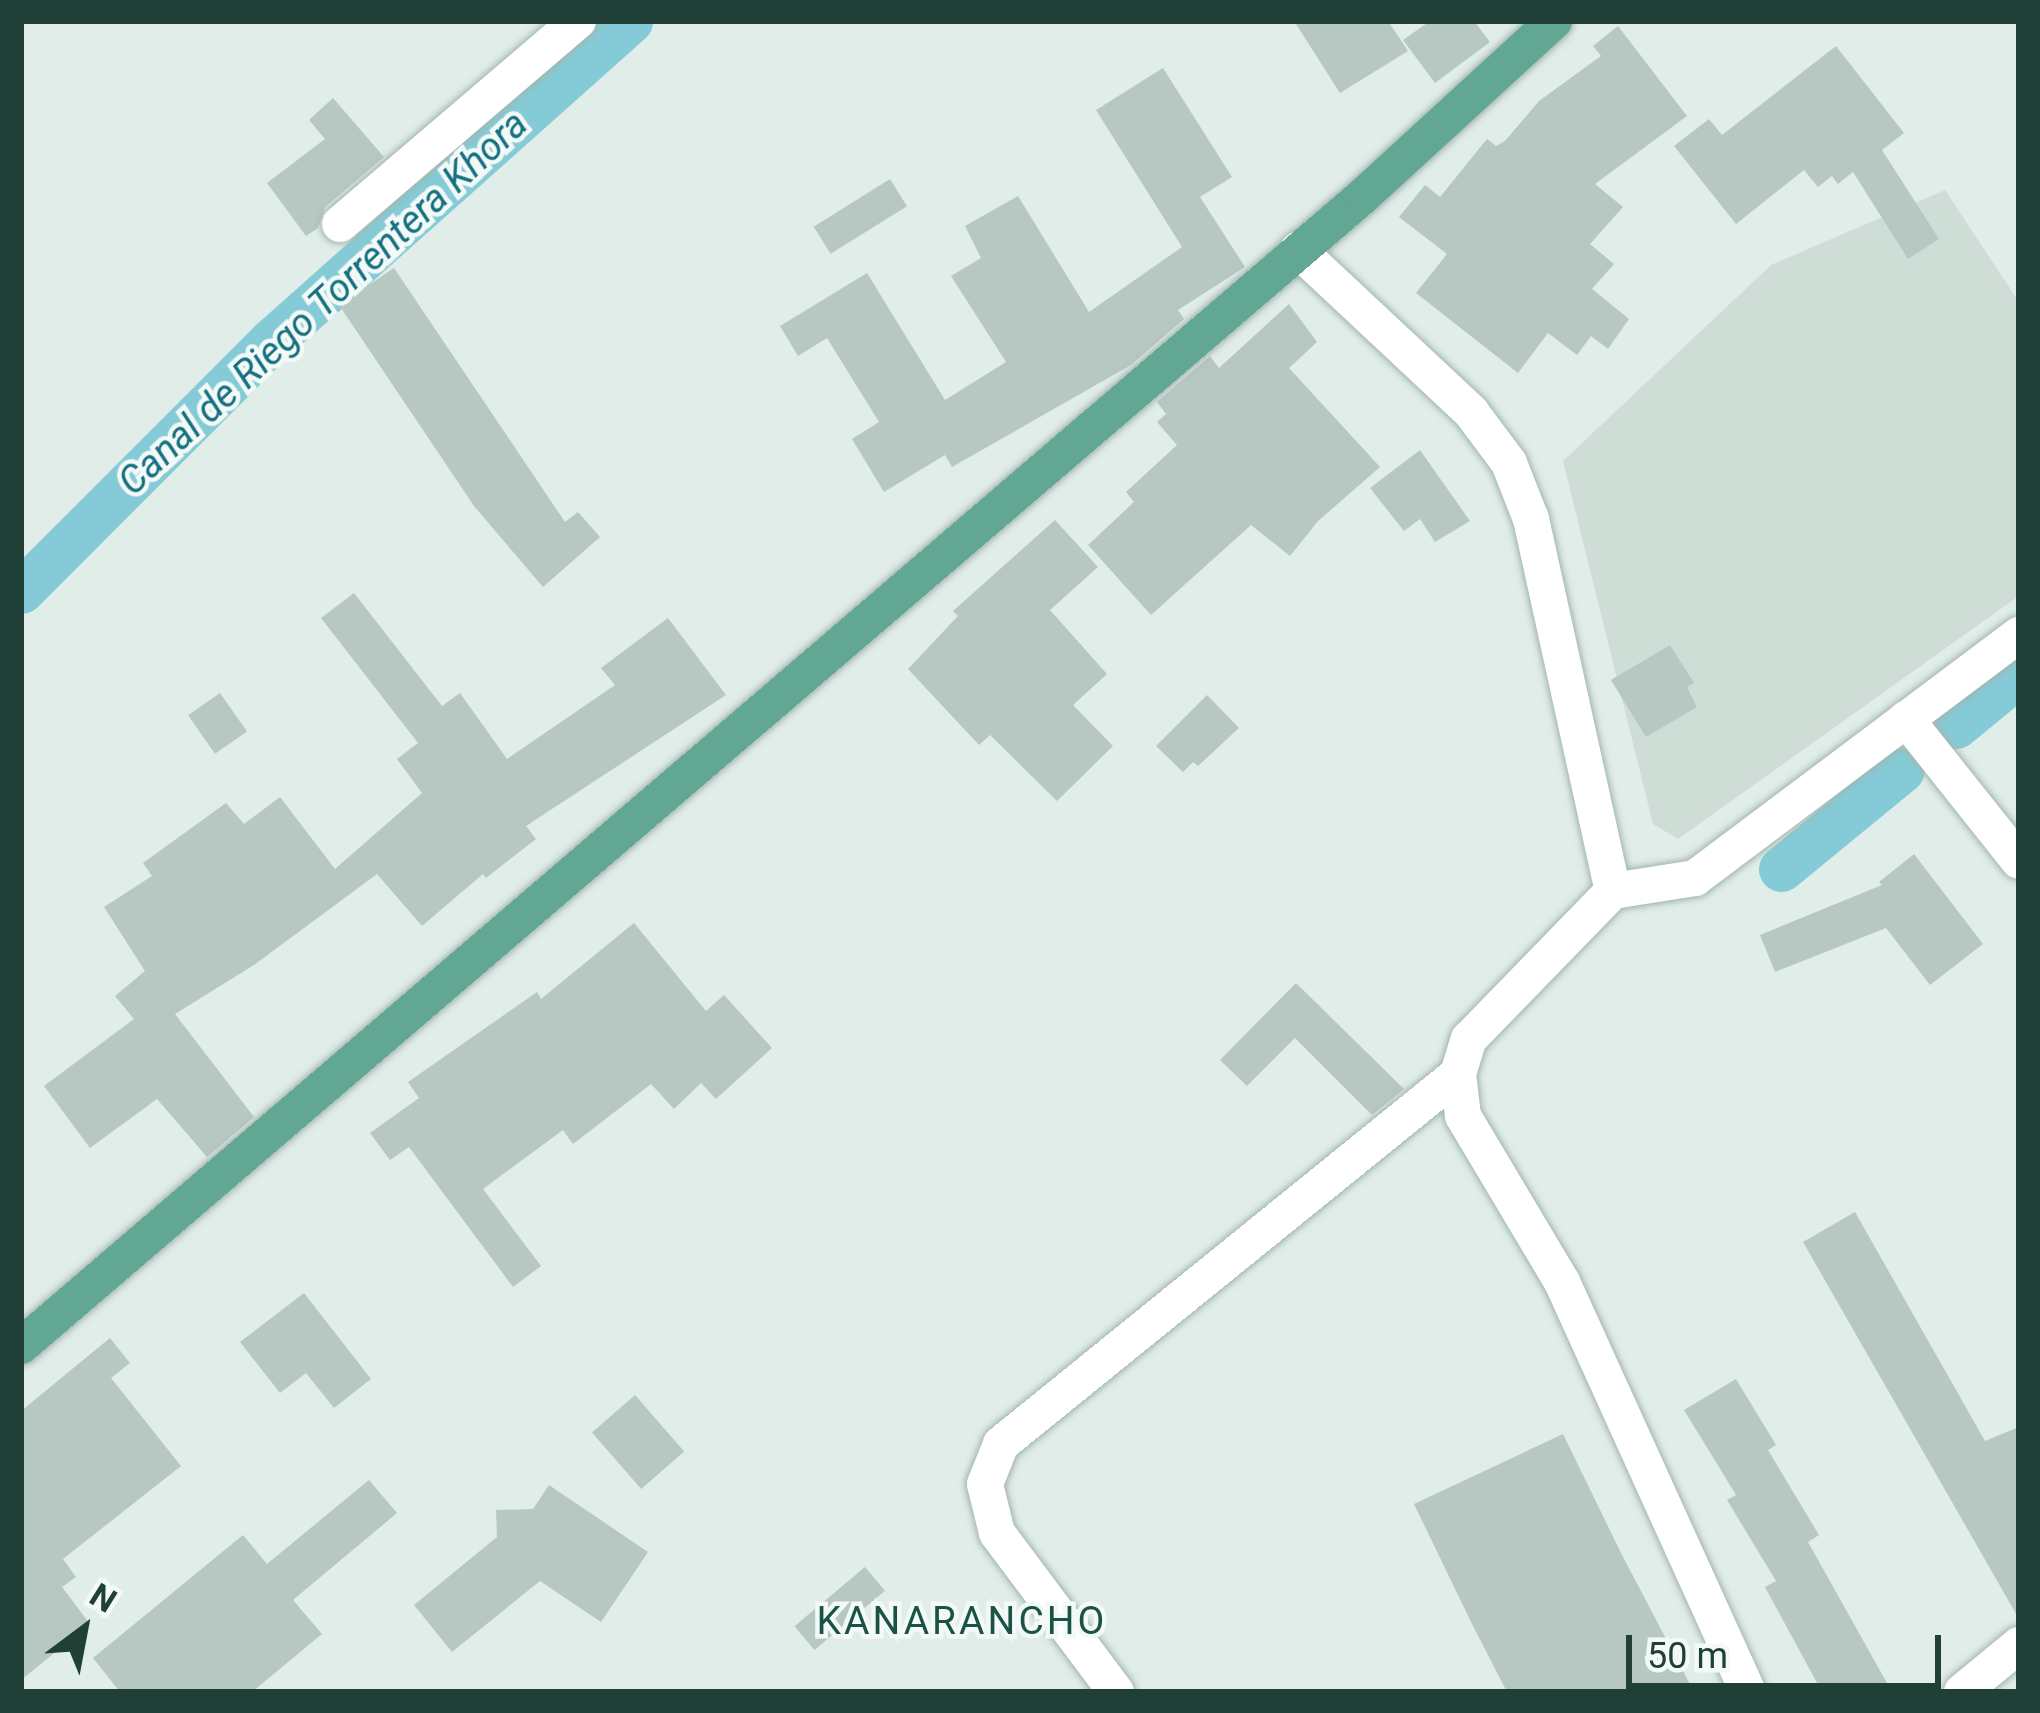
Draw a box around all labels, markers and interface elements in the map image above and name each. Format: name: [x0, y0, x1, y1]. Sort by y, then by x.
water label: Canal de Riego Torrentera Khora: [108, 101, 538, 505]
north arrow: [24, 1569, 144, 1689]
text: N: [83, 1575, 124, 1621]
district label: KANARANCHO: [817, 1598, 1107, 1644]
scale bar: [1632, 1611, 1947, 1685]
text: 50 m: [1647, 1635, 1728, 1677]

